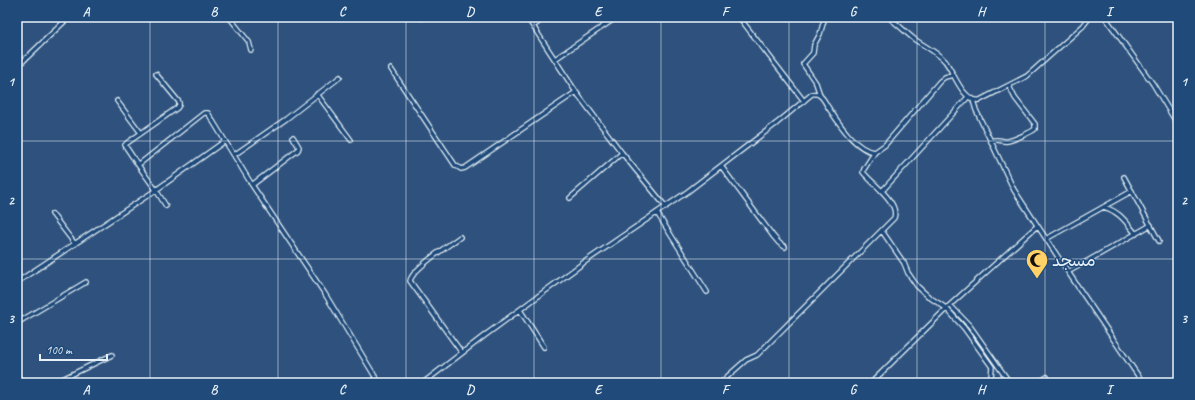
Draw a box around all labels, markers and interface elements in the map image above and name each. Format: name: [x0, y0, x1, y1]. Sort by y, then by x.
text: A: [83, 4, 91, 20]
text: B: [211, 4, 219, 20]
text: C: [339, 4, 347, 20]
text: D: [466, 4, 475, 20]
text: E: [595, 4, 604, 20]
text: F: [722, 4, 731, 20]
text: G: [850, 4, 858, 20]
text: H: [977, 4, 987, 20]
text: I: [1106, 4, 1115, 20]
text: 1: [8, 74, 16, 90]
text: 1: [1181, 74, 1189, 90]
text: 2: [8, 193, 15, 209]
text: 2: [1181, 193, 1188, 209]
mosque icon: مسجد: [1024, 247, 1050, 280]
place label: مسجد: [1052, 250, 1096, 271]
text: 3: [8, 311, 15, 327]
text: 3: [1181, 311, 1188, 327]
scale bar: [40, 336, 107, 362]
text: 100 m: [46, 342, 73, 358]
text: A: [83, 382, 91, 398]
text: B: [211, 382, 219, 398]
text: C: [339, 382, 347, 398]
text: D: [466, 382, 475, 398]
text: E: [595, 382, 604, 398]
text: F: [722, 382, 731, 398]
text: G: [850, 382, 858, 398]
text: H: [977, 382, 987, 398]
text: I: [1106, 382, 1115, 398]

